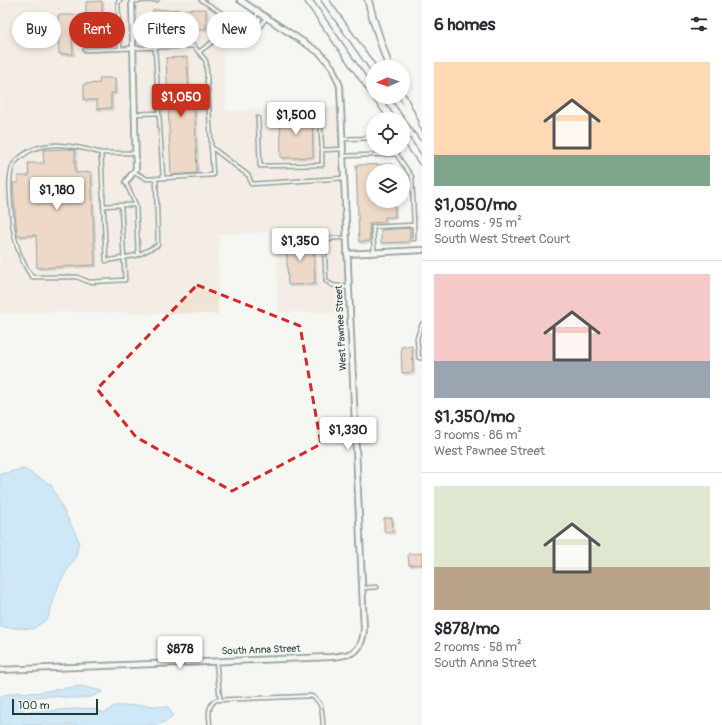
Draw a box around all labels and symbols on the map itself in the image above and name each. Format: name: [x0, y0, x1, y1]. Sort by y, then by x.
north arrow: [366, 60, 410, 104]
pin: $1,050: [148, 84, 214, 118]
pin: $1,500: [263, 102, 329, 136]
pin: $1,180: [24, 177, 90, 211]
pin: $1,350: [267, 228, 333, 262]
street label: West Pawnee Street: [333, 284, 349, 371]
pin: $1,330: [315, 417, 381, 451]
pin: $878: [156, 636, 204, 670]
street label: South Anna Street: [221, 643, 302, 657]
scale bar: [12, 697, 98, 716]

